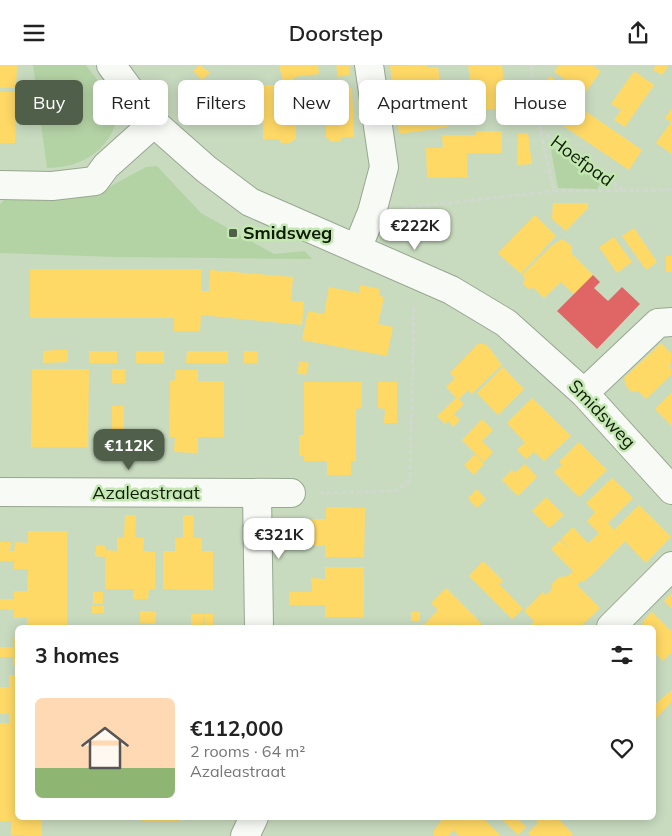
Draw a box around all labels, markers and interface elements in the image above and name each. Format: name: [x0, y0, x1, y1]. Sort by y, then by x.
icon: menu: [20, 19, 48, 47]
text: Doorstep: [289, 19, 383, 47]
icon: share: [624, 19, 652, 47]
chip: Buy: [15, 80, 83, 125]
chip: Rent: [93, 80, 168, 125]
chip: Filters: [178, 80, 264, 125]
chip: New: [274, 80, 349, 125]
chip: Apartment: [359, 80, 486, 125]
chip: House: [496, 80, 585, 125]
street label: Hoefpad: [546, 130, 618, 191]
pin: €222K: [380, 209, 450, 251]
text: €222K: [390, 215, 440, 235]
place label: Smidsweg: [243, 221, 332, 244]
marker: Smidsweg: [227, 227, 239, 239]
street label: Smidsweg: [564, 374, 641, 453]
pin: €112K: [94, 429, 164, 471]
text: €112K: [104, 435, 154, 455]
street label: Azaleastraat: [92, 481, 200, 504]
pin: €321K: [244, 517, 314, 560]
text: €321K: [254, 524, 304, 544]
icon: filters: [608, 641, 636, 669]
text: 3 homes: [35, 642, 119, 668]
text: €112,000: [190, 715, 283, 741]
icon: home: [75, 718, 135, 778]
icon: heart: [608, 734, 636, 762]
text: 2 rooms · 64 m²: [190, 741, 305, 761]
text: Azaleastraat: [190, 761, 286, 781]

